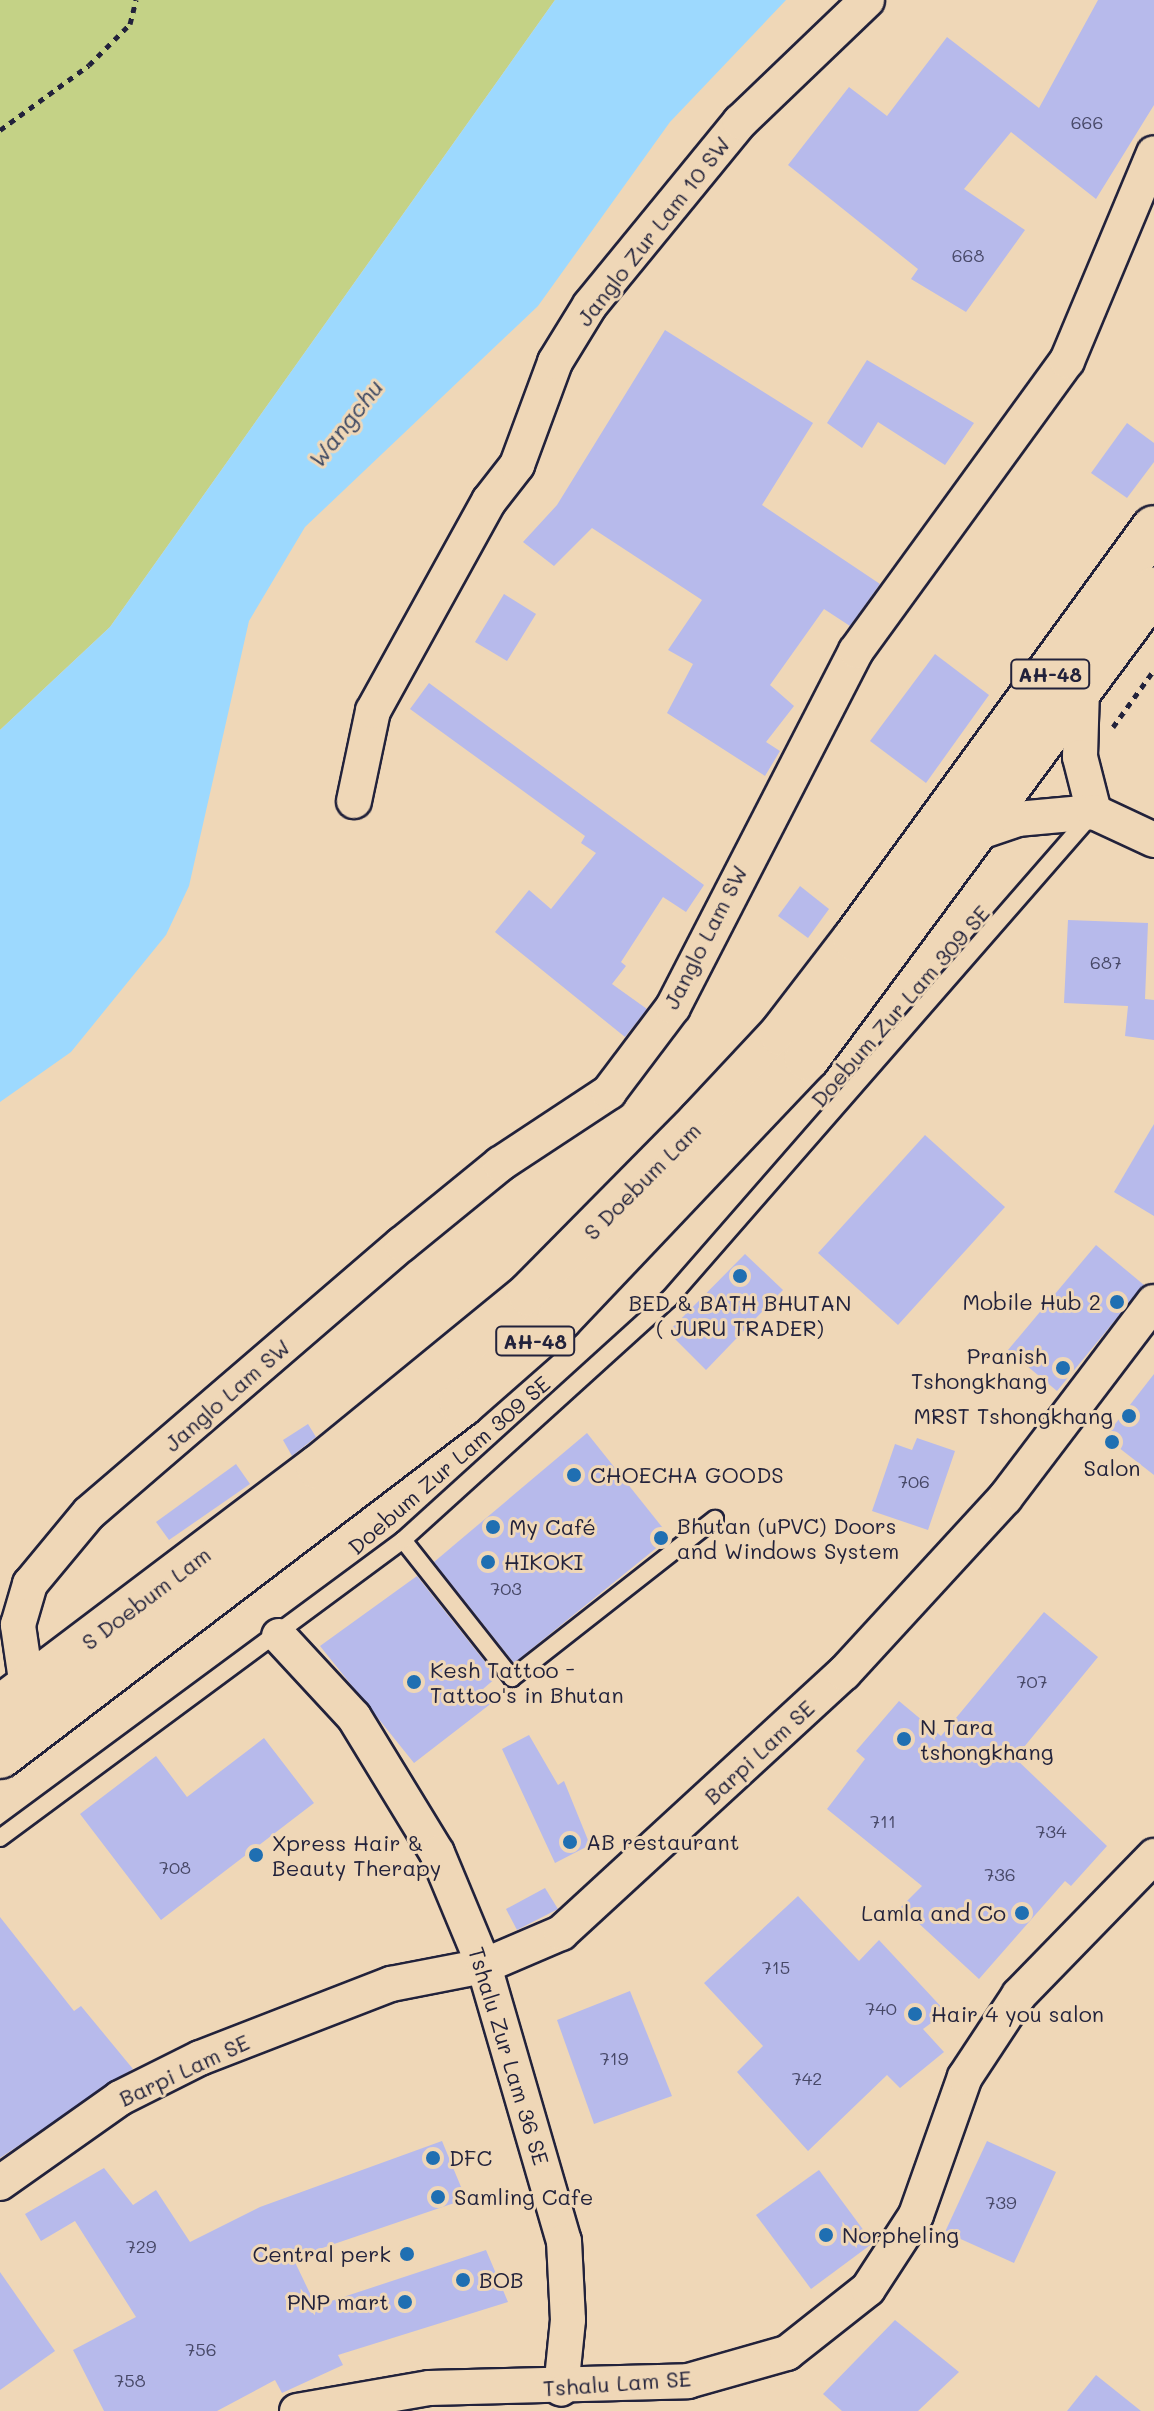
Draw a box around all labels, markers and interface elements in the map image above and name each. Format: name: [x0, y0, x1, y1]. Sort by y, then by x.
house number: 666: [1071, 111, 1103, 133]
street label: Janglo Zur Lam 10 SW: [571, 131, 735, 331]
house number: 668: [952, 244, 984, 266]
water label: Wangchu: [302, 373, 388, 473]
road number: AH-48: [1010, 658, 1090, 690]
street label: Janglo Lam SW: [657, 861, 753, 1013]
street label: Doebum Zur Lam 309 SE: [805, 900, 995, 1112]
house number: 687: [1090, 951, 1122, 973]
street label: S Doebum Lam: [578, 1117, 706, 1245]
marker: BED & BATH BHUTAN ( JURU TRADER): [731, 1267, 749, 1285]
place label: BED & BATH BHUTAN ( JURU TRADER): [629, 1289, 851, 1340]
place label: Mobile Hub 2: [962, 1289, 1101, 1315]
marker: Mobile Hub 2: [1108, 1293, 1126, 1311]
road number: AH-48: [495, 1325, 575, 1357]
street label: Janglo Lam SW: [159, 1333, 295, 1457]
place label: Pranish Tshongkhang: [911, 1342, 1047, 1394]
marker: Pranish Tshongkhang: [1054, 1359, 1072, 1377]
street label: Doebum Zur Lam 309 SE: [343, 1370, 555, 1560]
place label: MRST Tshongkhang: [914, 1403, 1113, 1429]
marker: MRST Tshongkhang: [1120, 1407, 1138, 1425]
marker: Salon: [1103, 1433, 1121, 1451]
place label: Salon: [1084, 1455, 1140, 1481]
place label: CHOECHA GOODS: [590, 1462, 784, 1488]
marker: CHOECHA GOODS: [565, 1466, 583, 1484]
house number: 706: [898, 1470, 930, 1492]
place label: Bhutan (uPVC) Doors and Windows System: [677, 1512, 899, 1564]
place label: My Café: [509, 1514, 596, 1540]
marker: My Café: [484, 1518, 502, 1536]
marker: Bhutan (uPVC) Doors and Windows System: [652, 1529, 670, 1547]
street label: S Doebum Lam: [76, 1541, 216, 1655]
place label: HIKOKI: [504, 1549, 583, 1575]
marker: HIKOKI: [479, 1553, 497, 1571]
house number: 703: [490, 1577, 522, 1599]
place label: Kesh Tattoo - Tattoo's in Bhutan: [430, 1656, 624, 1708]
house number: 707: [1016, 1670, 1048, 1692]
marker: Kesh Tattoo - Tattoo's in Bhutan: [405, 1673, 423, 1691]
street label: Barpi Lam SE: [699, 1694, 819, 1810]
place label: N Tara tshongkhang: [920, 1713, 1054, 1764]
marker: N Tara tshongkhang: [895, 1730, 913, 1748]
house number: 711: [870, 1810, 896, 1832]
house number: 734: [1035, 1820, 1067, 1842]
place label: Xpress Hair & Beauty Therapy: [272, 1829, 441, 1880]
place label: AB restaurant: [586, 1829, 739, 1855]
marker: AB restaurant: [561, 1833, 579, 1851]
marker: Xpress Hair & Beauty Therapy: [247, 1846, 265, 1864]
house number: 708: [159, 1856, 191, 1878]
house number: 736: [984, 1863, 1016, 1885]
place label: Lamla and Co: [861, 1900, 1006, 1926]
marker: Lamla and Co: [1013, 1904, 1031, 1922]
street label: Tshalu Zur Lam 36 SE: [463, 1944, 555, 2168]
house number: 715: [762, 1956, 790, 1978]
house number: 740: [865, 1997, 897, 2019]
place label: Hair 4 you salon: [931, 2001, 1104, 2027]
marker: Hair 4 you salon: [906, 2005, 924, 2023]
street label: Barpi Lam SE: [115, 2028, 253, 2112]
house number: 719: [600, 2047, 628, 2069]
house number: 742: [792, 2067, 822, 2089]
place label: DFC: [449, 2145, 492, 2171]
marker: DFC: [424, 2149, 442, 2167]
place label: Samling Cafe: [454, 2184, 593, 2210]
marker: Samling Cafe: [429, 2188, 447, 2206]
house number: 739: [985, 2191, 1017, 2213]
place label: Norpheling: [842, 2222, 959, 2248]
marker: Norpheling: [817, 2226, 835, 2244]
house number: 729: [126, 2235, 156, 2257]
place label: Central perk: [253, 2241, 391, 2267]
marker: Central perk: [398, 2245, 416, 2263]
place label: BOB: [479, 2267, 524, 2293]
marker: BOB: [454, 2271, 472, 2289]
place label: PNP mart: [287, 2289, 389, 2315]
marker: PNP mart: [396, 2293, 414, 2311]
house number: 756: [185, 2338, 217, 2360]
street label: Tshalu Lam SE: [542, 2365, 692, 2401]
house number: 758: [114, 2369, 146, 2391]

